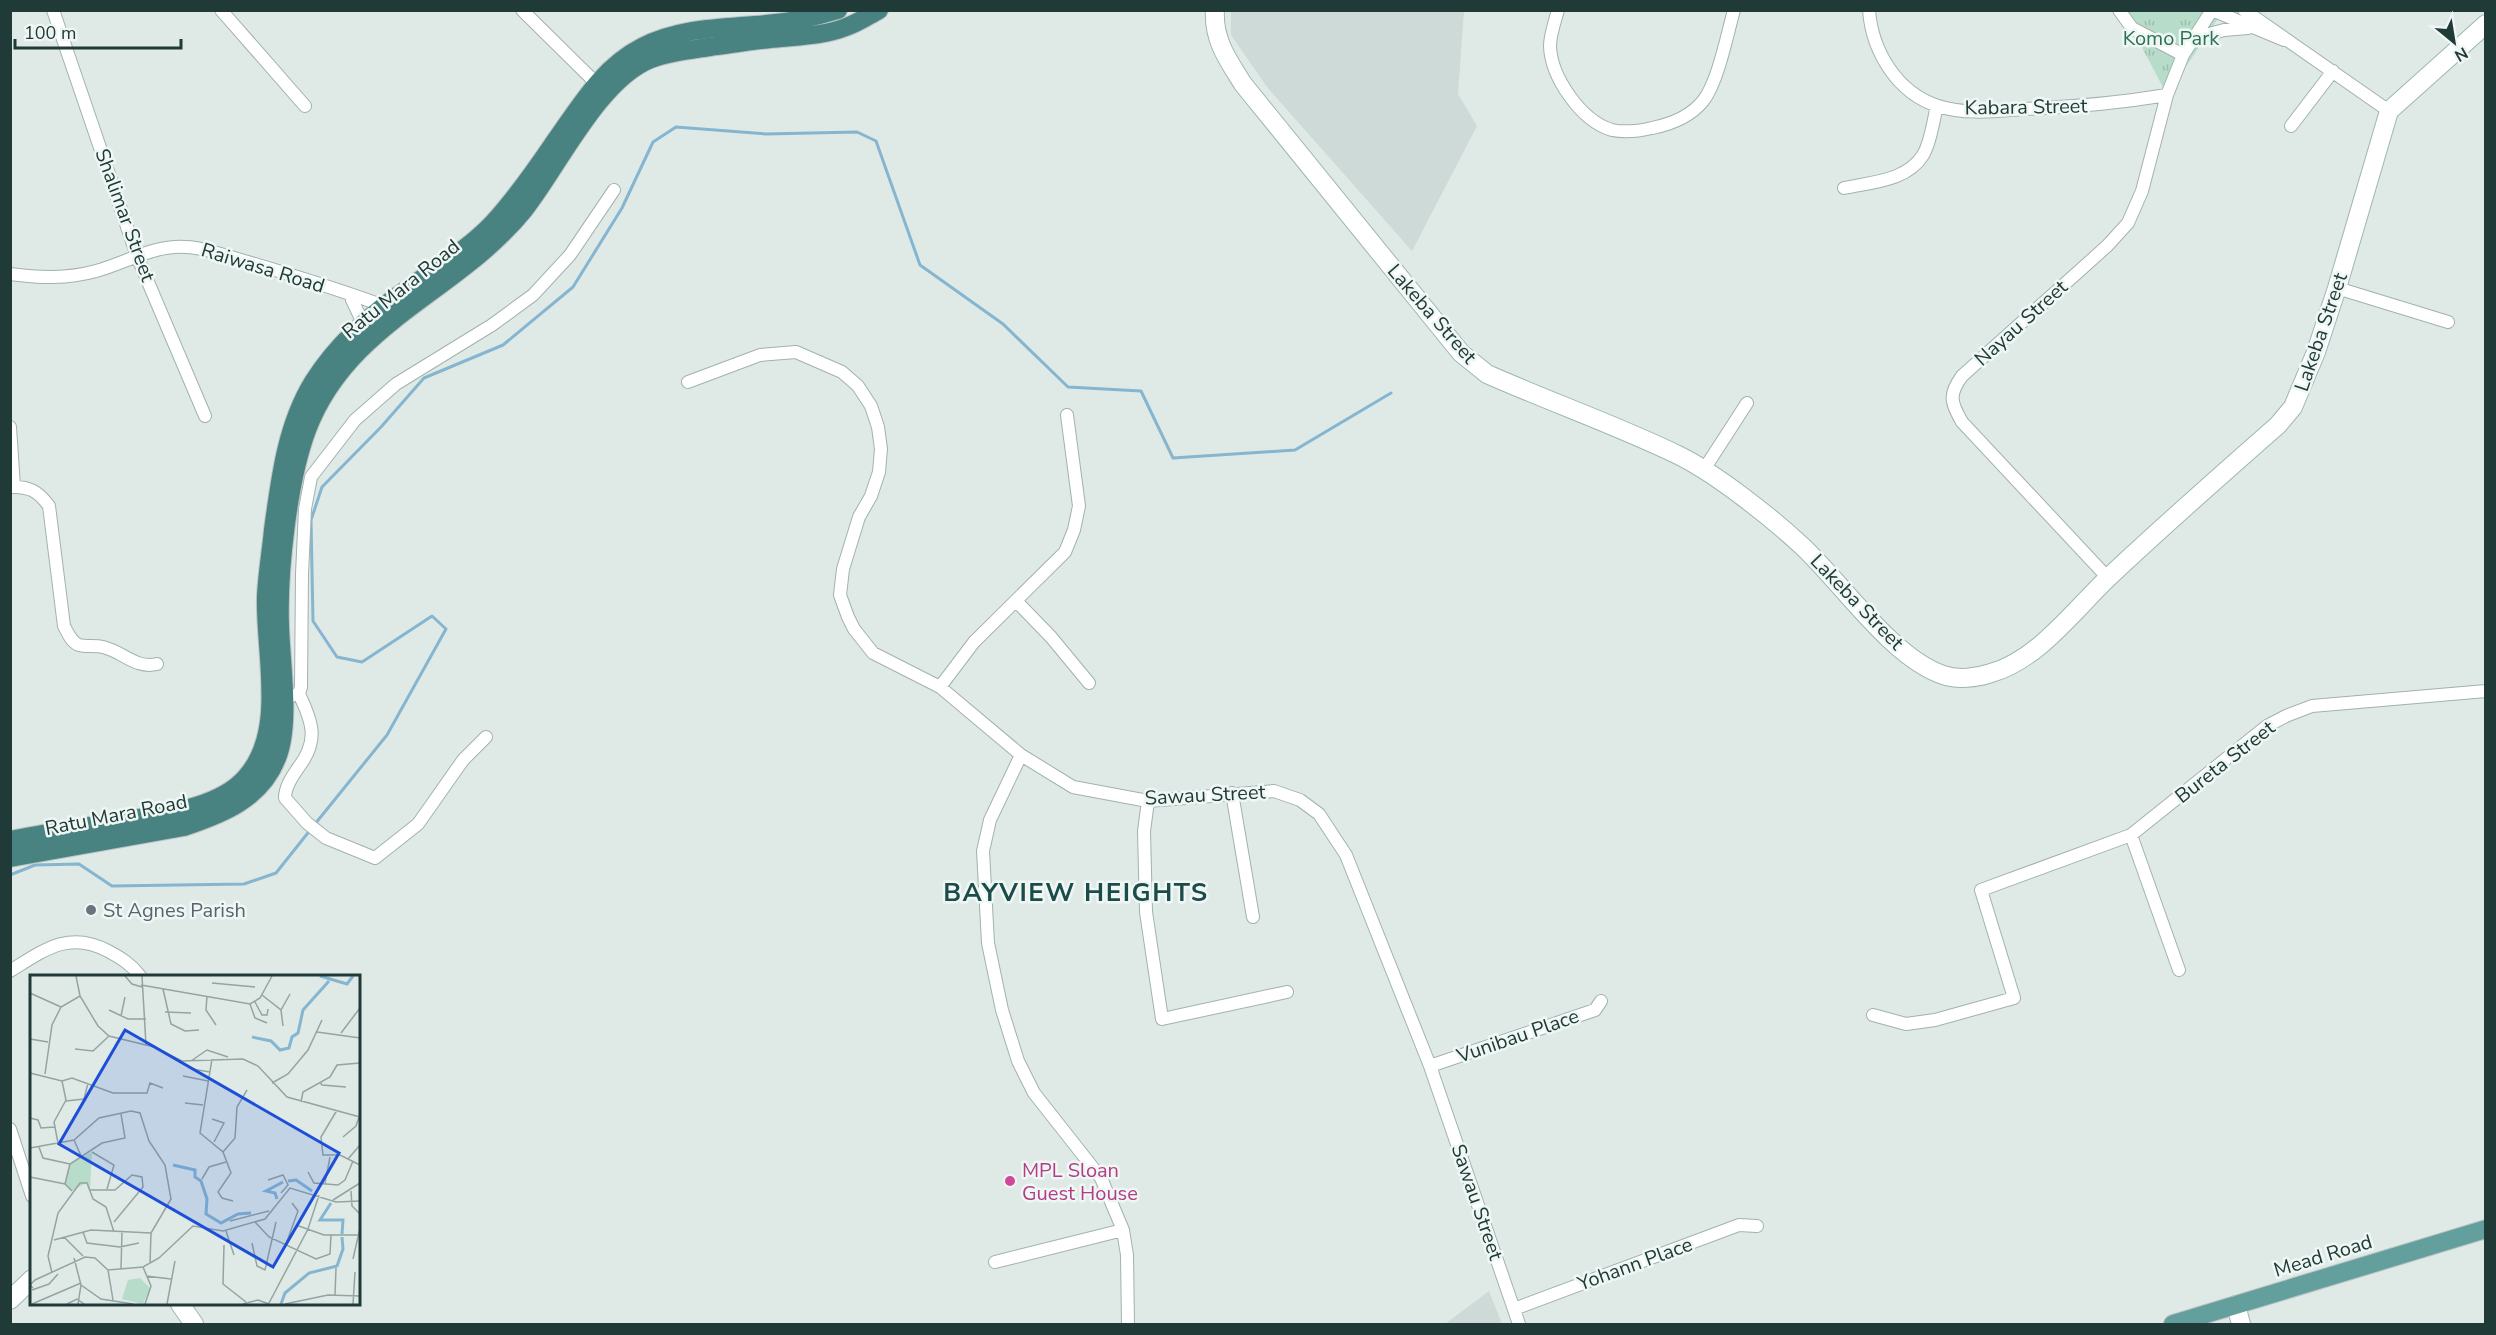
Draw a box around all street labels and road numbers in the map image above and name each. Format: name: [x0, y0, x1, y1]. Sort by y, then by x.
street label: Kabara Street: [1964, 92, 2089, 122]
street label: Shalimar Street: [88, 145, 162, 286]
street label: Ratu Mara Road: [336, 233, 466, 345]
street label: Raiwasa Road: [198, 236, 328, 300]
street label: Lakeba Street: [1381, 258, 1483, 370]
street label: Lakeba Street: [2288, 268, 2354, 395]
street label: Nayau Street: [1969, 273, 2074, 372]
street label: Lakeba Street: [1804, 548, 1910, 657]
street label: Bureta Street: [2170, 714, 2281, 809]
street label: Sawau Street: [1144, 778, 1267, 812]
street label: Ratu Mara Road: [43, 788, 189, 842]
street label: Vunibau Place: [1452, 1002, 1583, 1070]
street label: Sawau Street: [1445, 1140, 1510, 1265]
street label: Mead Road: [2270, 1228, 2376, 1284]
street label: Yohann Place: [1573, 1231, 1696, 1298]

